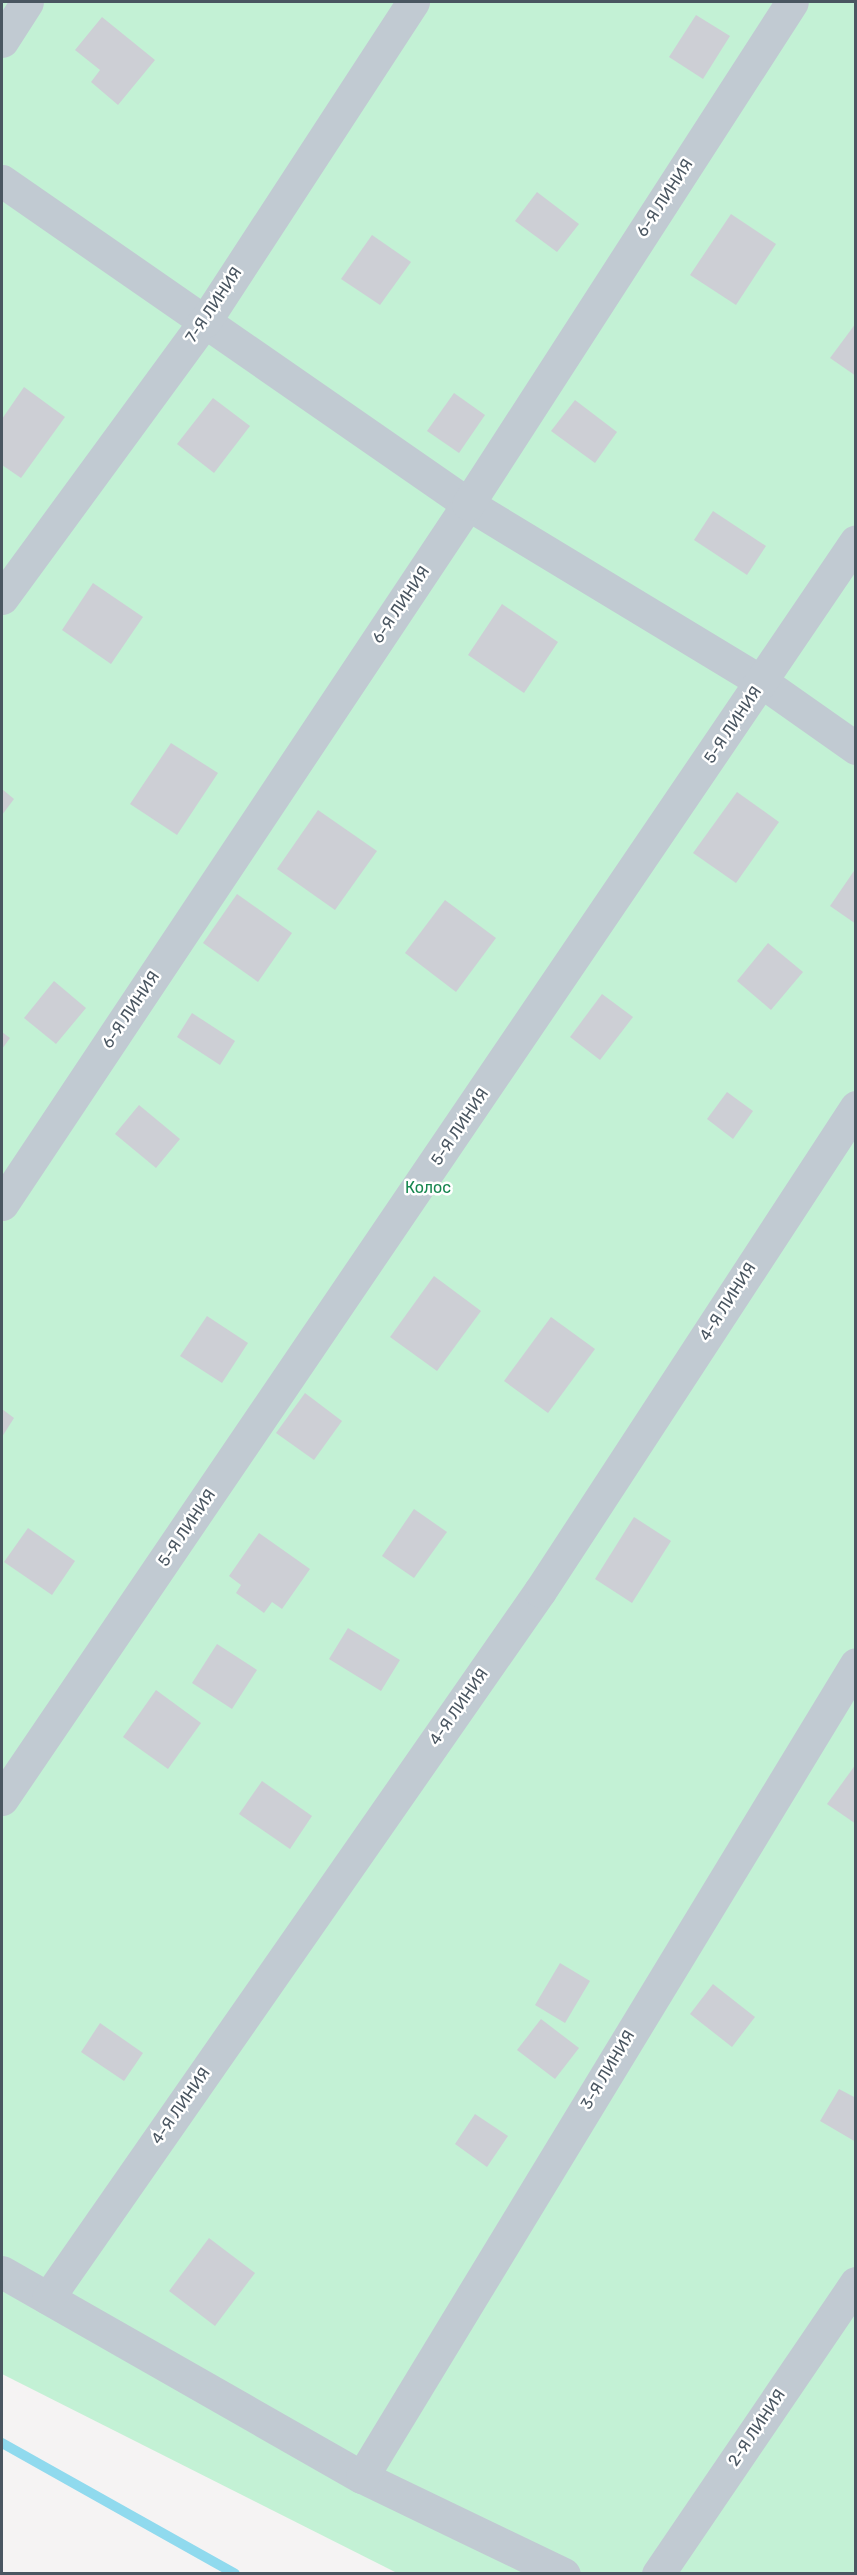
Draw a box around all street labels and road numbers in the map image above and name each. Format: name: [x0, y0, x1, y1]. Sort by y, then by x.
street label: 6-Я ЛИНИЯ: [633, 156, 697, 240]
street label: 7-Я ЛИНИЯ: [182, 264, 246, 346]
street label: 6-Я ЛИНИЯ: [368, 563, 434, 647]
street label: 5-Я ЛИНИЯ: [700, 683, 766, 767]
street label: 6-Я ЛИНИЯ: [98, 968, 164, 1052]
street label: 5-Я ЛИНИЯ: [427, 1085, 493, 1169]
street label: 4-Я ЛИНИЯ: [696, 1259, 760, 1345]
street label: 5-Я ЛИНИЯ: [154, 1486, 220, 1570]
street label: 4-Я ЛИНИЯ: [426, 1665, 492, 1749]
street label: 3-Я ЛИНИЯ: [577, 2027, 639, 2113]
street label: 4-Я ЛИНИЯ: [148, 2064, 214, 2148]
street label: 2-Я ЛИНИЯ: [724, 2386, 790, 2470]

